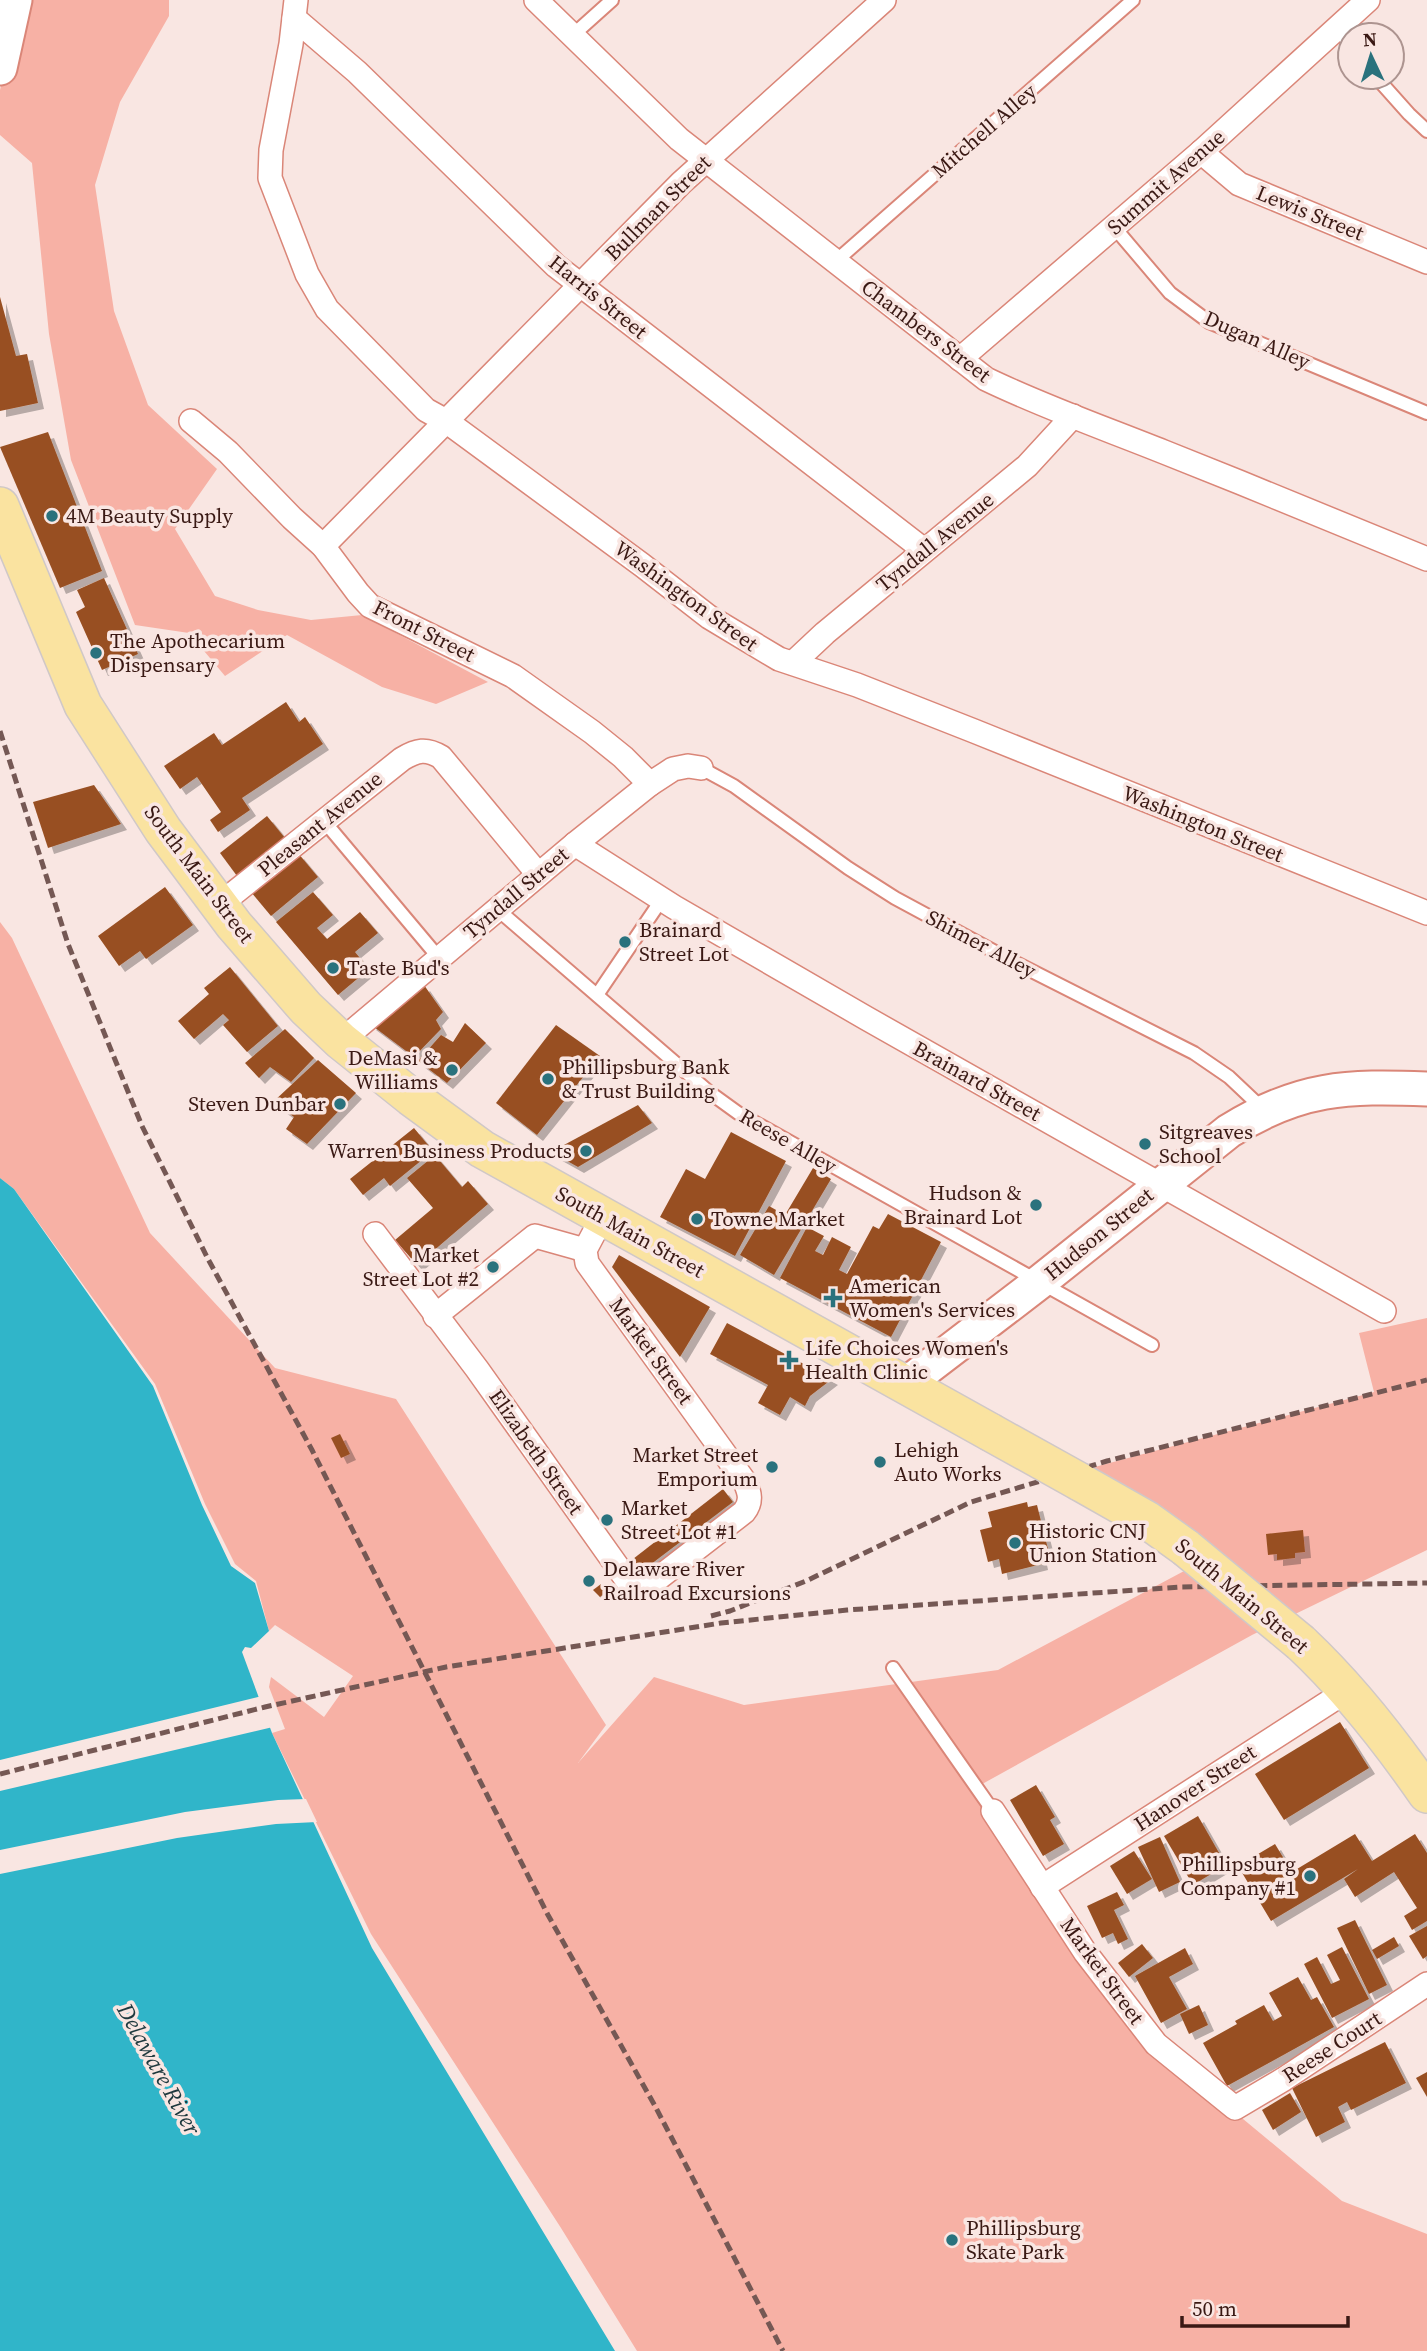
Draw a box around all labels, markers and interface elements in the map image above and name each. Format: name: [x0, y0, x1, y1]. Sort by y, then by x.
north arrow: [1336, 21, 1406, 91]
text: N: [1362, 26, 1378, 52]
street label: Mitchell Alley: [925, 77, 1043, 184]
street label: Summit Avenue: [1100, 122, 1231, 241]
street label: Bullman Street: [598, 148, 717, 267]
street label: Lewis Street: [1252, 178, 1368, 247]
street label: Harris Street: [543, 248, 654, 345]
street label: Chambers Street: [856, 272, 997, 389]
street label: Dugan Alley: [1200, 303, 1315, 376]
street label: Tyndall Avenue: [870, 485, 1000, 598]
place label: 4M Beauty Supply: [66, 501, 233, 530]
marker: 4M Beauty Supply: [44, 508, 60, 524]
street label: Washington Street: [609, 534, 764, 658]
street label: Front Street: [368, 593, 480, 669]
place label: The Apothecarium Dispensary: [110, 626, 285, 679]
marker: The Apothecarium Dispensary: [88, 645, 104, 661]
street label: Pleasant Avenue: [251, 764, 388, 883]
street label: Washington Street: [1118, 778, 1288, 869]
street label: South Main Street: [138, 799, 261, 949]
street label: Tyndall Street: [457, 840, 575, 945]
street label: Shimer Alley: [921, 902, 1041, 985]
place label: Brainard Street Lot: [639, 915, 729, 968]
marker: Brainard Street Lot: [617, 934, 633, 950]
place label: Taste Bud's: [347, 953, 450, 982]
marker: Taste Bud's: [325, 960, 341, 976]
street label: Brainard Street: [908, 1033, 1046, 1128]
place label: DeMasi & Williams: [348, 1043, 438, 1096]
place label: Phillipsburg Bank & Trust Building: [562, 1052, 730, 1105]
marker: DeMasi & Williams: [444, 1062, 460, 1078]
marker: Phillipsburg Bank & Trust Building: [540, 1071, 556, 1087]
place label: Steven Dunbar: [188, 1089, 326, 1118]
marker: Steven Dunbar: [332, 1096, 348, 1112]
street label: Reese Alley: [735, 1101, 842, 1180]
place label: Sitgreaves School: [1159, 1117, 1253, 1170]
place label: Warren Business Products: [328, 1136, 572, 1165]
marker: Sitgreaves School: [1137, 1136, 1153, 1152]
marker: Warren Business Products: [578, 1143, 594, 1159]
place label: Hudson & Brainard Lot: [904, 1178, 1022, 1231]
street label: South Main Street: [551, 1179, 710, 1285]
street label: Hudson Street: [1038, 1181, 1159, 1287]
marker: Hudson & Brainard Lot: [1028, 1197, 1044, 1213]
place label: Towne Market: [711, 1204, 845, 1233]
marker: Towne Market: [689, 1211, 705, 1227]
place label: Market Street Lot #2: [363, 1240, 479, 1293]
marker: Market Street Lot #2: [485, 1259, 501, 1275]
place label: American Women's Services: [849, 1271, 1015, 1324]
marker: American Women's Services: [823, 1288, 843, 1308]
street label: Market Street: [603, 1291, 700, 1410]
place label: Life Choices Women's Health Clinic: [805, 1333, 1008, 1386]
marker: Life Choices Women's Health Clinic: [779, 1350, 799, 1370]
street label: Elizabeth Street: [482, 1383, 591, 1520]
place label: Lehigh Auto Works: [894, 1435, 1002, 1488]
place label: Market Street Emporium: [632, 1440, 758, 1493]
marker: Lehigh Auto Works: [872, 1454, 888, 1470]
marker: Market Street Emporium: [764, 1459, 780, 1475]
place label: Market Street Lot #1: [621, 1493, 737, 1546]
marker: Market Street Lot #1: [599, 1512, 615, 1528]
place label: Historic CNJ Union Station: [1029, 1516, 1157, 1569]
street label: South Main Street: [1169, 1531, 1315, 1660]
marker: Historic CNJ Union Station: [1007, 1535, 1023, 1551]
place label: Delaware River Railroad Excursions: [603, 1554, 791, 1607]
marker: Delaware River Railroad Excursions: [581, 1573, 597, 1589]
street label: Hanover Street: [1128, 1737, 1261, 1838]
place label: Phillipsburg Company #1: [1181, 1849, 1296, 1902]
marker: Phillipsburg Company #1: [1302, 1868, 1318, 1884]
street label: Market Street: [1054, 1911, 1151, 2030]
water label: Delaware River: [109, 1996, 209, 2141]
street label: Reese Court: [1277, 2004, 1387, 2089]
place label: Phillipsburg Skate Park: [966, 2213, 1081, 2266]
marker: Phillipsburg Skate Park: [944, 2232, 960, 2248]
scale bar: [1182, 2284, 1348, 2328]
text: 50 m: [1192, 2294, 1237, 2323]

